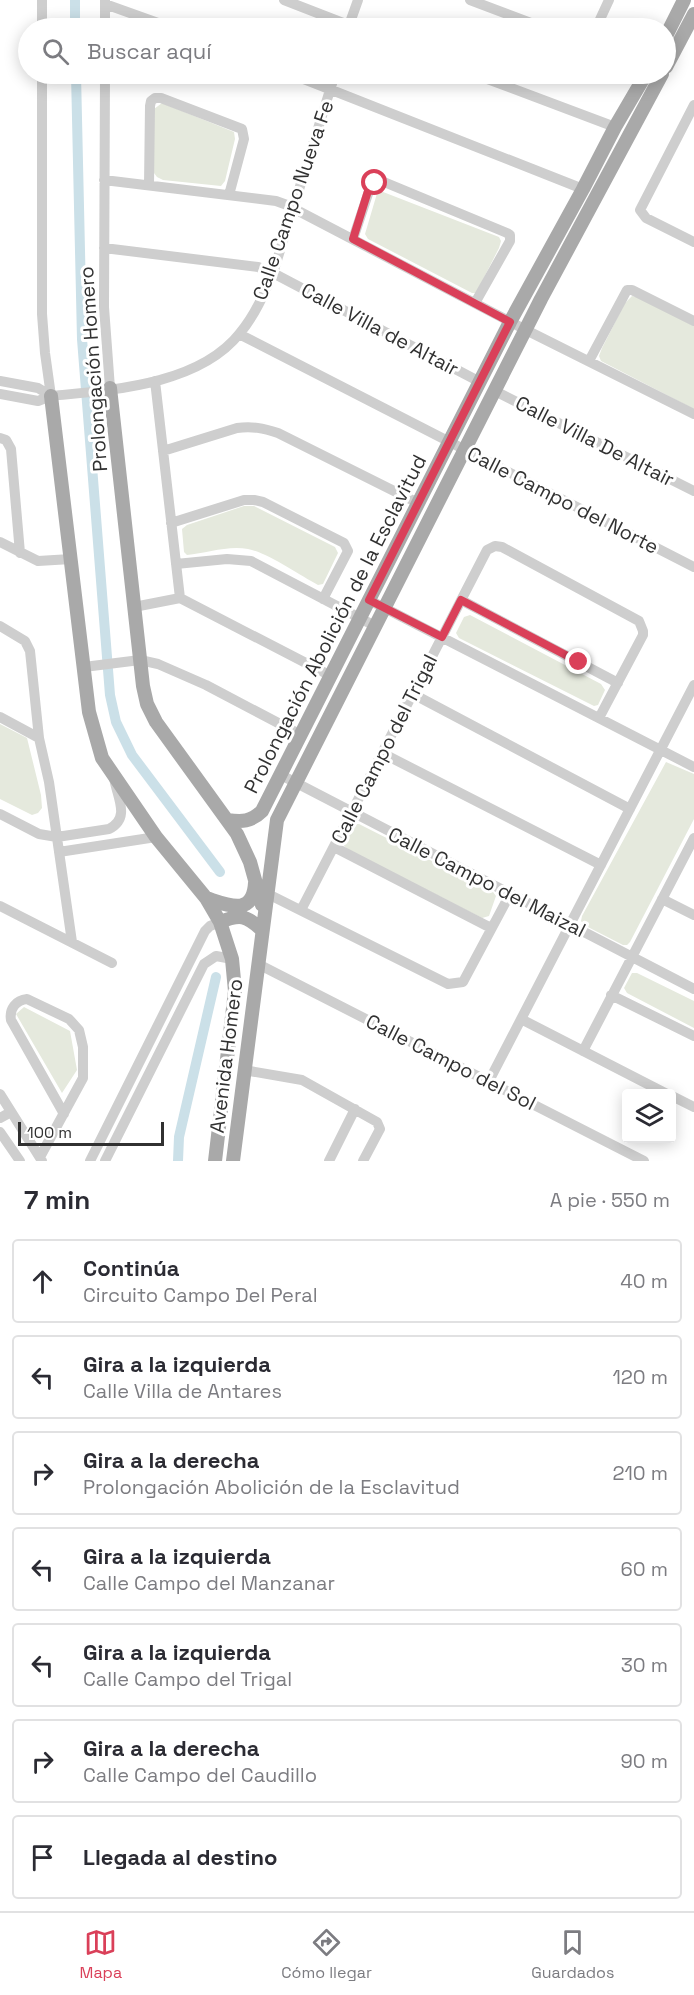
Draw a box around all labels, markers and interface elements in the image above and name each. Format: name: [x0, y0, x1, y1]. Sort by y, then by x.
search box: [18, 18, 676, 84]
icon: search: [39, 35, 72, 68]
text: Buscar aquí: [87, 37, 212, 65]
street label: Calle Campo Nueva Fe: [247, 97, 339, 303]
route start: [361, 169, 387, 195]
street label: Prolongación Homero: [73, 265, 113, 473]
street label: Calle Villa de Altair: [297, 277, 463, 381]
street label: Calle Villa De Altair: [511, 390, 679, 492]
street label: Calle Campo del Norte: [463, 440, 663, 560]
street label: Prolongación Abolición de la Esclavitud: [238, 450, 432, 798]
route end: [565, 648, 591, 674]
street label: Calle Campo del Trigal: [325, 650, 443, 848]
street label: Calle Campo del Maizal: [384, 821, 590, 943]
street label: Avenida Homero: [204, 977, 248, 1135]
street label: Calle Campo del Sol: [362, 1008, 540, 1116]
map controls: [622, 1089, 676, 1143]
button: layers: [622, 1089, 676, 1143]
scale bar: [18, 1119, 164, 1146]
text: 100 m: [27, 1122, 72, 1143]
text: 7 min: [24, 1183, 90, 1217]
text: A pie · 550 m: [550, 1187, 670, 1213]
text: Continúa: [83, 1254, 179, 1282]
icon: ahead: [26, 1265, 59, 1298]
text: 40 m: [620, 1268, 668, 1294]
text: Circuito Campo Del Peral: [83, 1282, 318, 1308]
text: Gira a la izquierda: [83, 1350, 271, 1378]
icon: left: [26, 1361, 59, 1394]
text: 120 m: [612, 1364, 668, 1390]
text: Calle Villa de Antares: [83, 1378, 282, 1404]
text: Gira a la derecha: [83, 1446, 260, 1474]
icon: right: [26, 1457, 59, 1490]
text: 210 m: [612, 1460, 668, 1486]
text: Prolongación Abolición de la Esclavitud: [83, 1474, 460, 1500]
text: Gira a la izquierda: [83, 1542, 271, 1570]
icon: left: [26, 1553, 59, 1586]
text: 60 m: [621, 1556, 668, 1582]
text: Calle Campo del Manzanar: [83, 1570, 335, 1596]
text: Gira a la izquierda: [83, 1638, 271, 1666]
icon: left: [26, 1649, 59, 1682]
text: 30 m: [621, 1652, 668, 1678]
text: Calle Campo del Trigal: [83, 1666, 292, 1692]
text: Gira a la derecha: [83, 1734, 260, 1762]
icon: right: [26, 1745, 59, 1778]
text: 90 m: [621, 1748, 668, 1774]
text: Calle Campo del Caudillo: [83, 1762, 317, 1788]
icon: arrive: [26, 1841, 59, 1874]
text: Llegada al destino: [83, 1843, 277, 1871]
tab: Mapa: [80, 1926, 122, 1983]
tab: Cómo llegar: [281, 1926, 372, 1983]
tab: Guardados: [531, 1926, 614, 1983]

